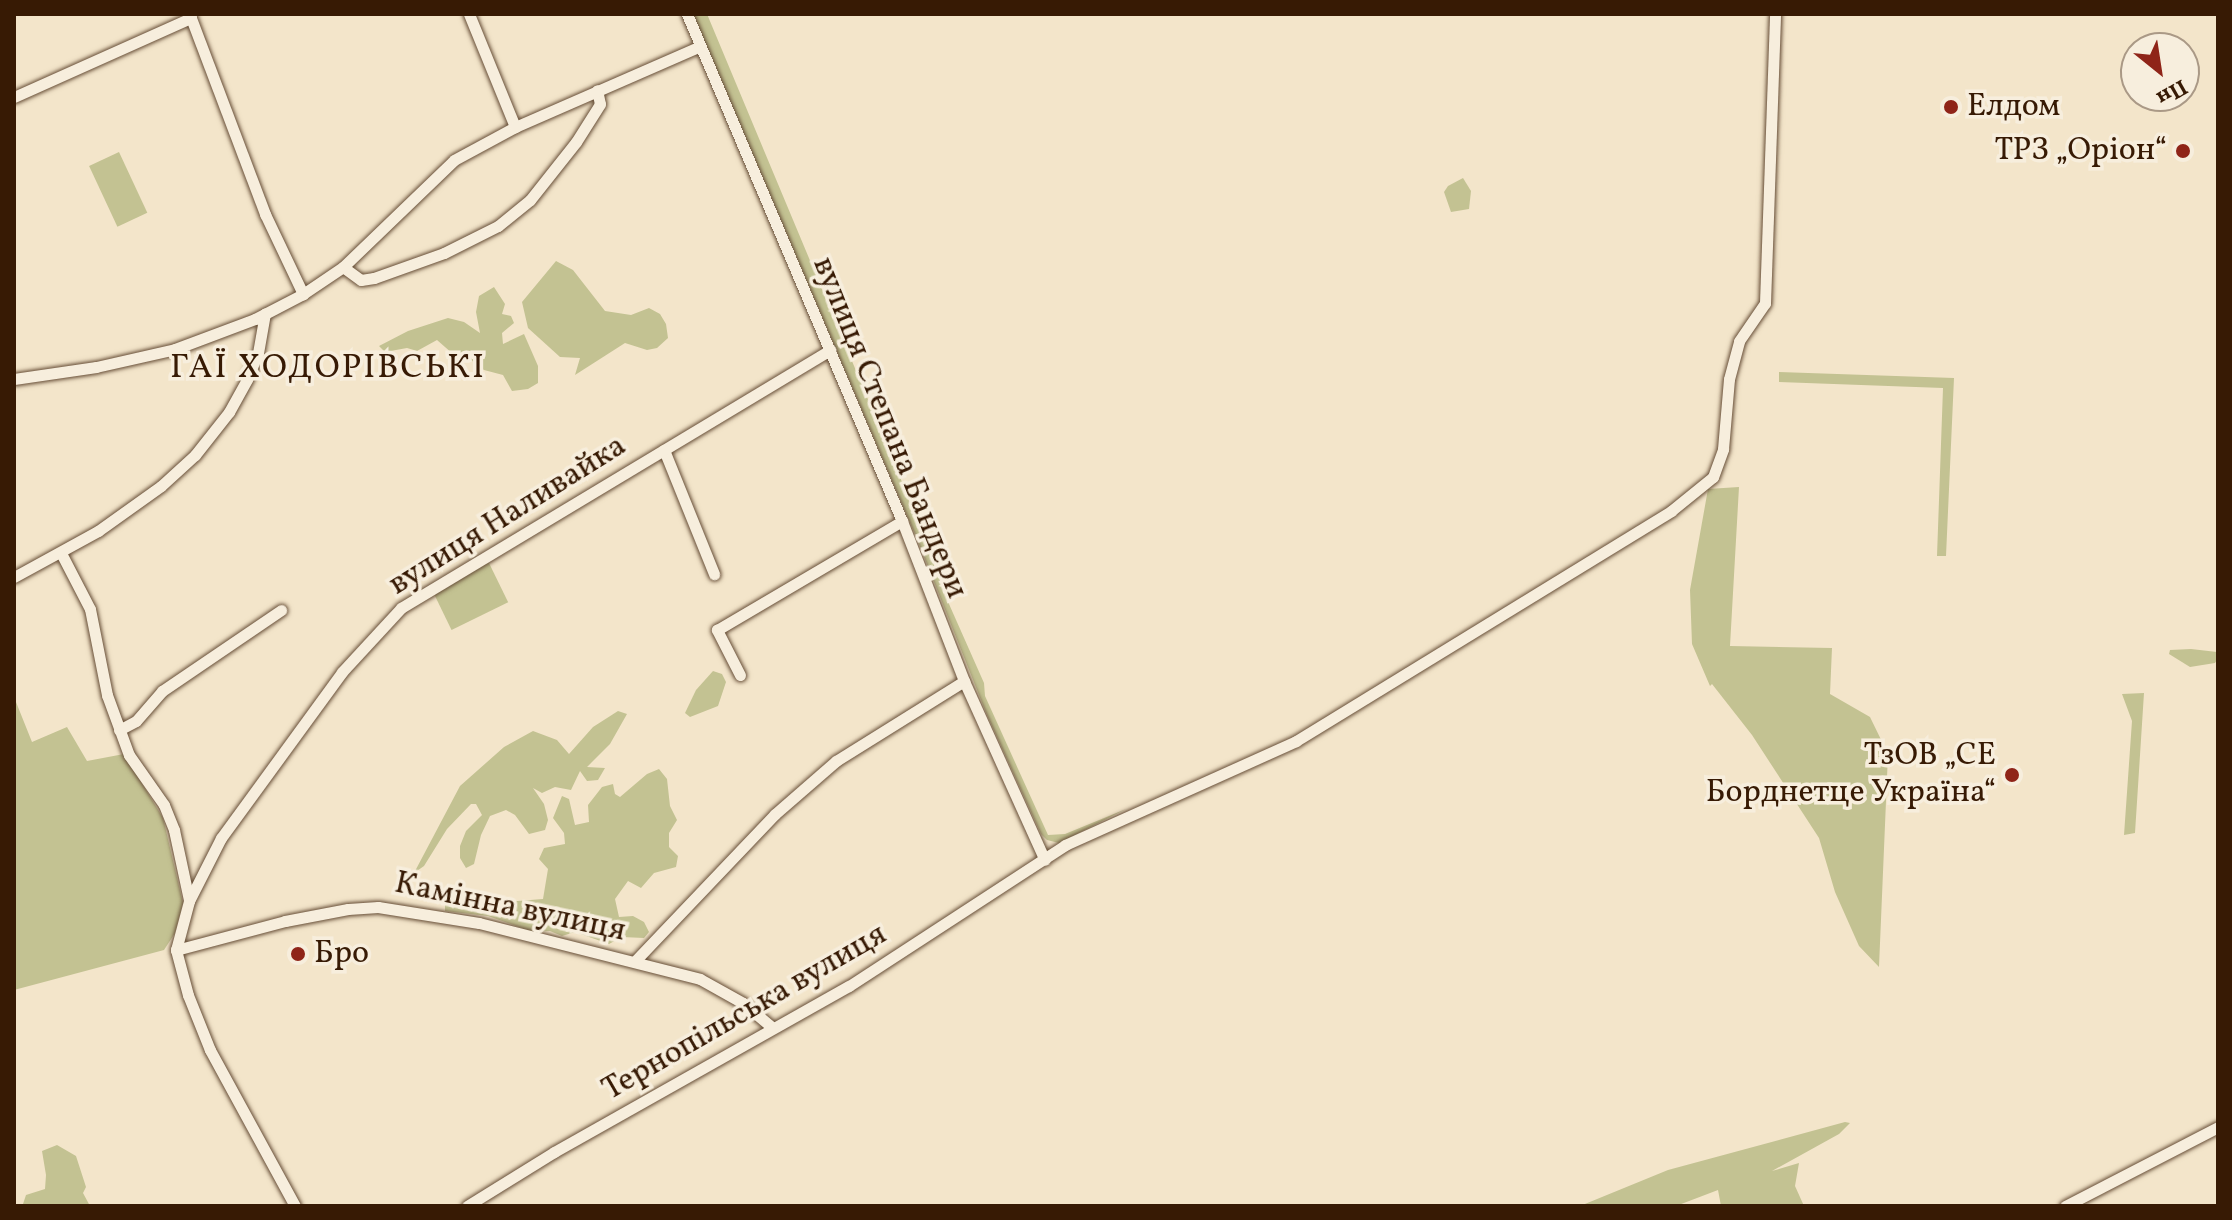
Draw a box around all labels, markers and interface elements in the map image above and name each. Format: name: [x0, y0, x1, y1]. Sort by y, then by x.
north arrow: [2120, 32, 2200, 112]
text: Пн: [2150, 70, 2193, 113]
place label: Елдом: [1967, 88, 2060, 126]
marker: Елдом: [1942, 98, 1960, 116]
place label: ТРЗ „Оріон“: [1995, 132, 2167, 170]
marker: ТРЗ „Оріон“: [2174, 142, 2192, 160]
street label: вулиця Степана Бандери: [803, 252, 975, 604]
district label: ГАЇ ХОДОРІВСЬКІ: [170, 349, 486, 389]
street label: вулиця Наливайка: [382, 427, 634, 605]
place label: ТзОВ „СЕ Борднетце Україна“: [1706, 738, 1996, 813]
marker: ТзОВ „СЕ Борднетце Україна“: [2003, 766, 2021, 784]
street label: Камінна вулиця: [391, 865, 629, 951]
street label: Тернопільська вулиця: [596, 916, 894, 1110]
place label: Бро: [314, 935, 369, 973]
marker: Бро: [289, 945, 307, 963]

